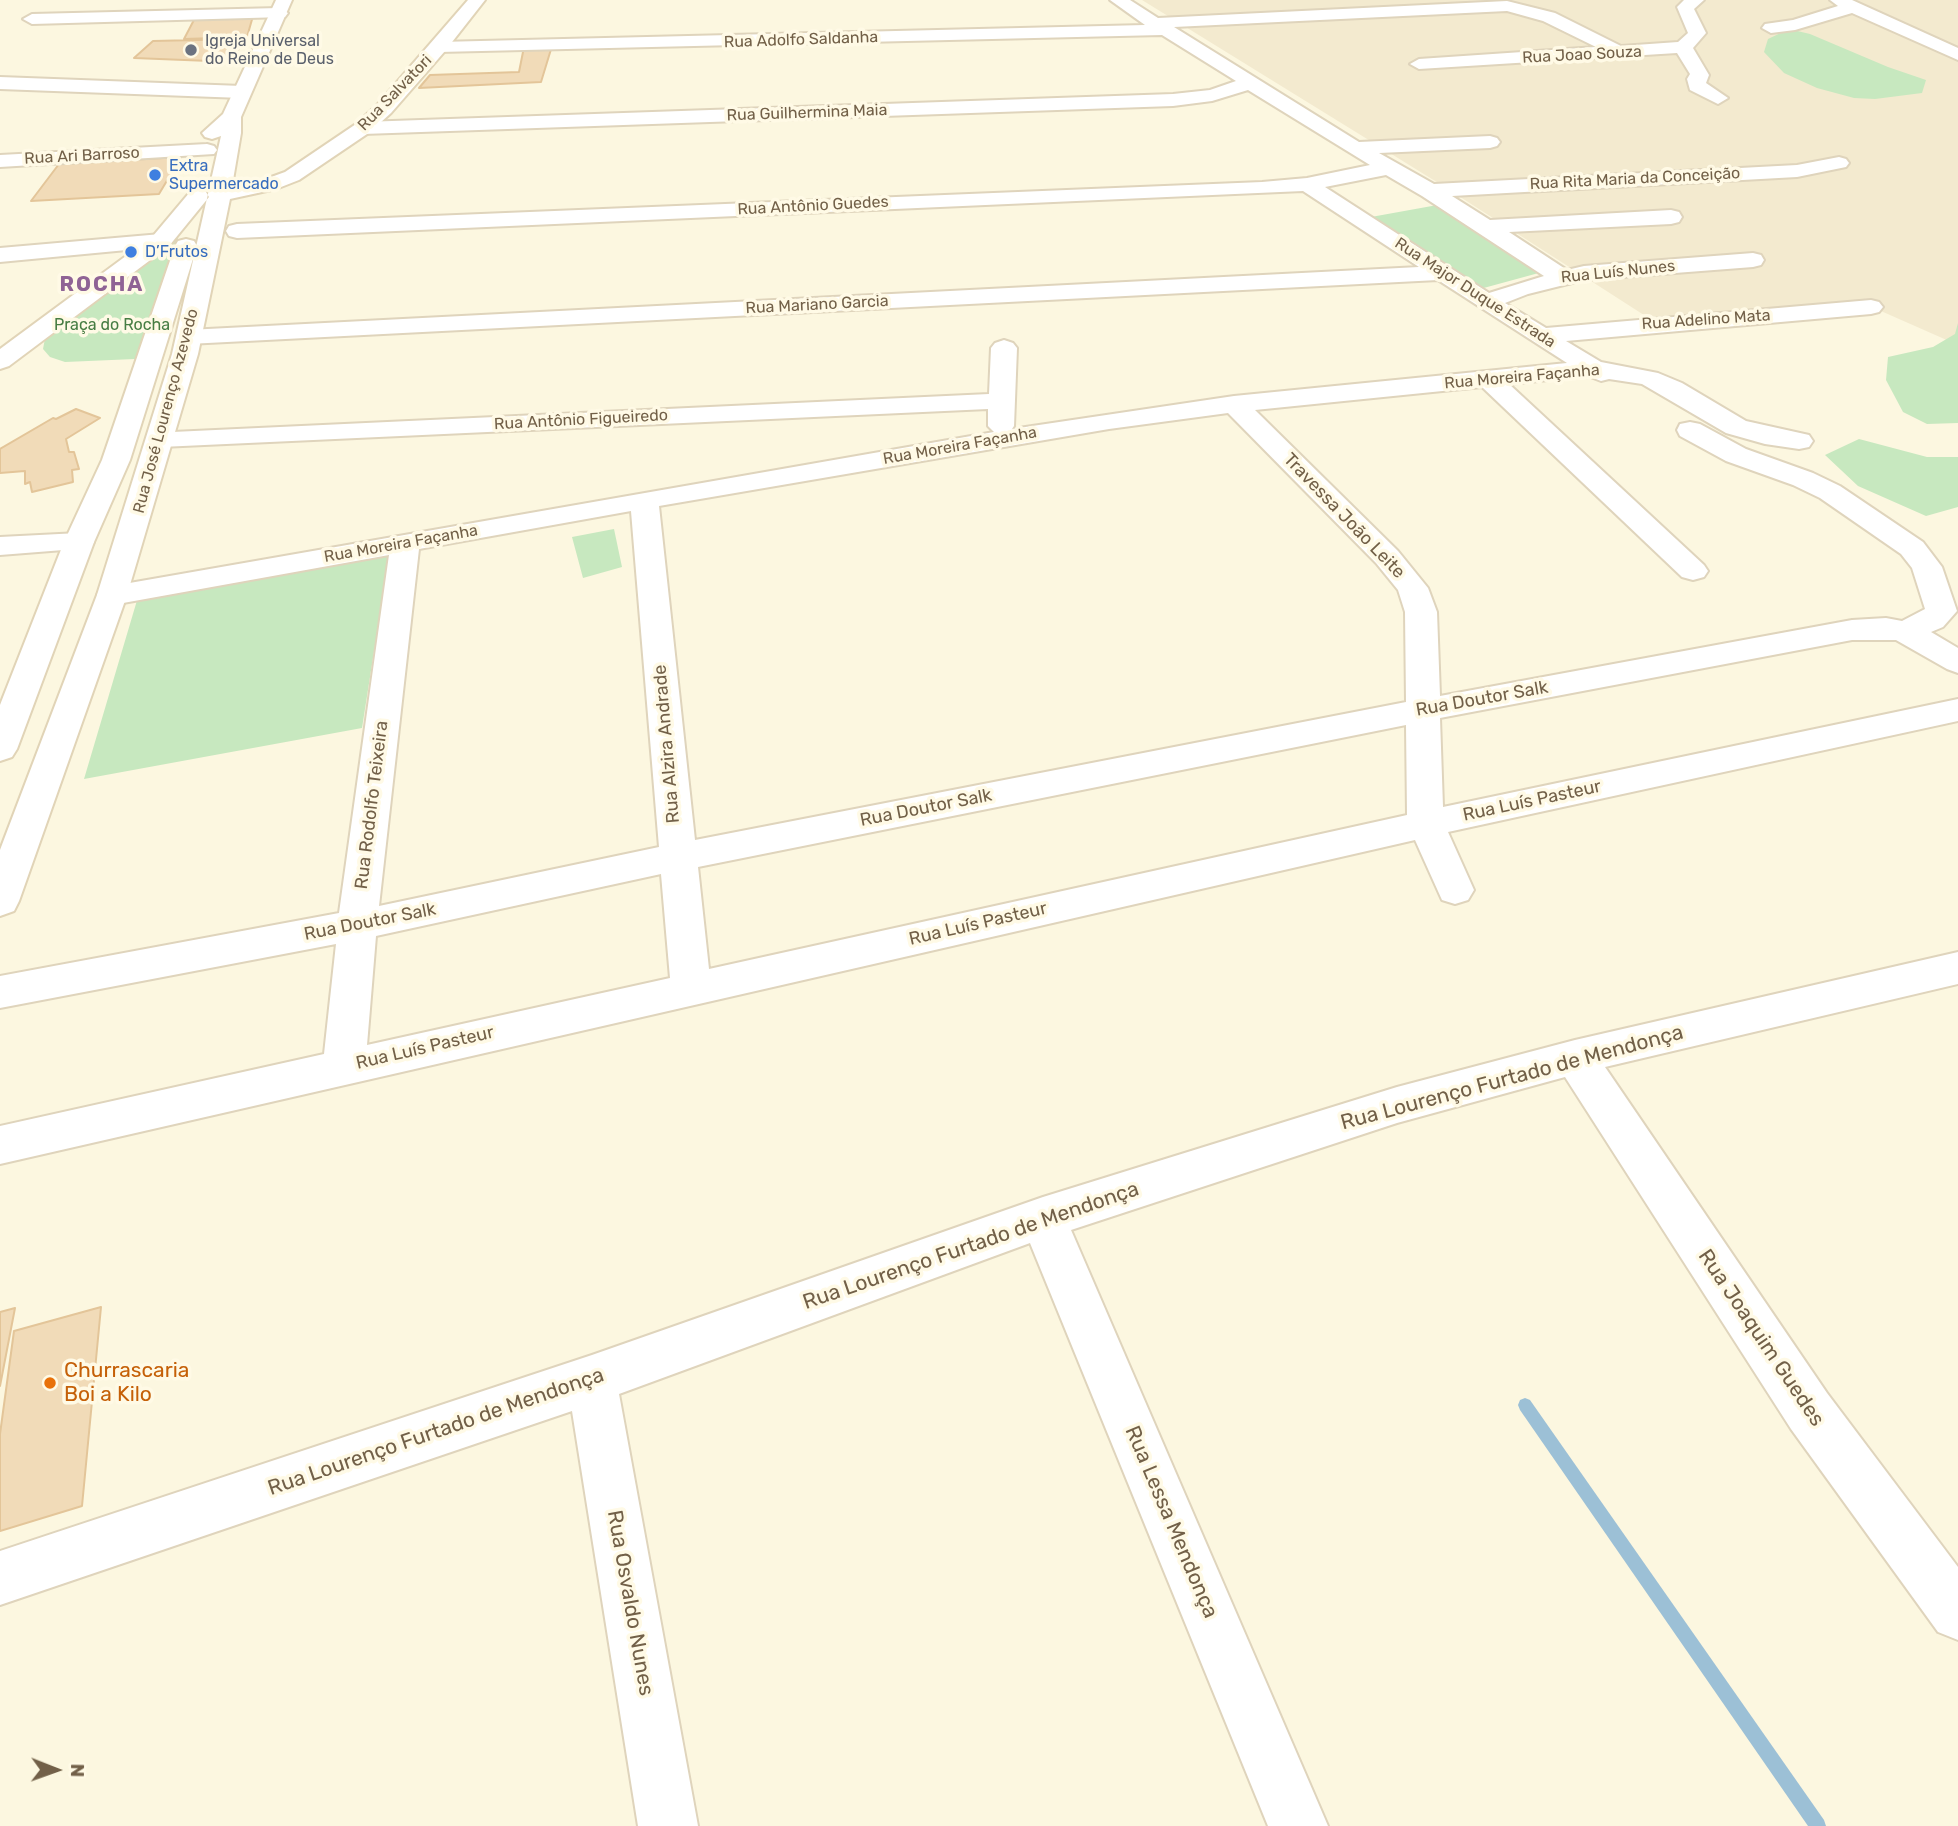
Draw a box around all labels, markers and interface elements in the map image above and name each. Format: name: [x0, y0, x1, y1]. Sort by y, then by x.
street label: Rua Adolfo Saldanha: [723, 28, 879, 52]
place label: Igreja Universal do Reino de Deus: [205, 31, 334, 69]
marker: Igreja Universal do Reino de Deus: [183, 42, 199, 58]
street label: Rua Joao Souza: [1522, 42, 1642, 68]
street label: Rua Salvatori: [354, 51, 436, 135]
street label: Rua Guilhermina Maia: [726, 101, 888, 125]
street label: Rua Ari Barroso: [24, 143, 140, 169]
place label: Extra Supermercado: [169, 156, 279, 194]
street label: Rua Rita Maria da Conceição: [1529, 164, 1741, 194]
marker: Extra Supermercado: [147, 167, 163, 183]
street label: Rua Antônio Guedes: [737, 192, 889, 220]
street label: Rua Major Duque Estrada: [1391, 234, 1559, 352]
place label: D’Frutos: [145, 242, 208, 262]
marker: D’Frutos: [123, 244, 139, 260]
street label: Rua Luís Nunes: [1560, 256, 1676, 288]
district label: ROCHA: [60, 272, 144, 298]
street label: Rua Mariano Garcia: [745, 292, 889, 318]
street label: Rua Adelino Mata: [1641, 306, 1771, 334]
street label: Rua José Lourenço Azevedo: [129, 307, 203, 515]
park label: Praça do Rocha: [54, 315, 170, 335]
street label: Rua Moreira Façanha: [1444, 361, 1600, 393]
street label: Rua Antônio Figueiredo: [494, 406, 668, 434]
street label: Rua Moreira Façanha: [882, 423, 1038, 469]
street label: Travessa João Leite: [1279, 449, 1409, 583]
street label: Rua Moreira Façanha: [323, 521, 479, 567]
street label: Rua Alzira Andrade: [649, 664, 685, 824]
street label: Rua Doutor Salk: [1414, 677, 1550, 721]
street label: Rua Rodolfo Teixeira: [351, 720, 393, 890]
street label: Rua Luís Pasteur: [1461, 776, 1603, 826]
street label: Rua Doutor Salk: [858, 785, 994, 831]
street label: Rua Luís Pasteur: [907, 898, 1049, 950]
street label: Rua Doutor Salk: [302, 899, 438, 945]
street label: Rua Lourenço Furtado de Mendonça: [1338, 1020, 1686, 1136]
street label: Rua Luís Pasteur: [354, 1022, 496, 1074]
street label: Rua Lourenço Furtado de Mendonça: [800, 1177, 1142, 1315]
street label: Rua Joaquim Guedes: [1692, 1245, 1830, 1431]
place label: Churrascaria Boi a Kilo: [64, 1358, 189, 1408]
street label: Rua Lourenço Furtado de Mendonça: [265, 1363, 607, 1501]
marker: Churrascaria Boi a Kilo: [42, 1375, 58, 1391]
street label: Rua Lessa Mendonça: [1119, 1422, 1223, 1622]
street label: Rua Osvaldo Nunes: [601, 1508, 659, 1698]
north arrow: [21, 1735, 91, 1805]
text: N: [66, 1763, 89, 1777]

